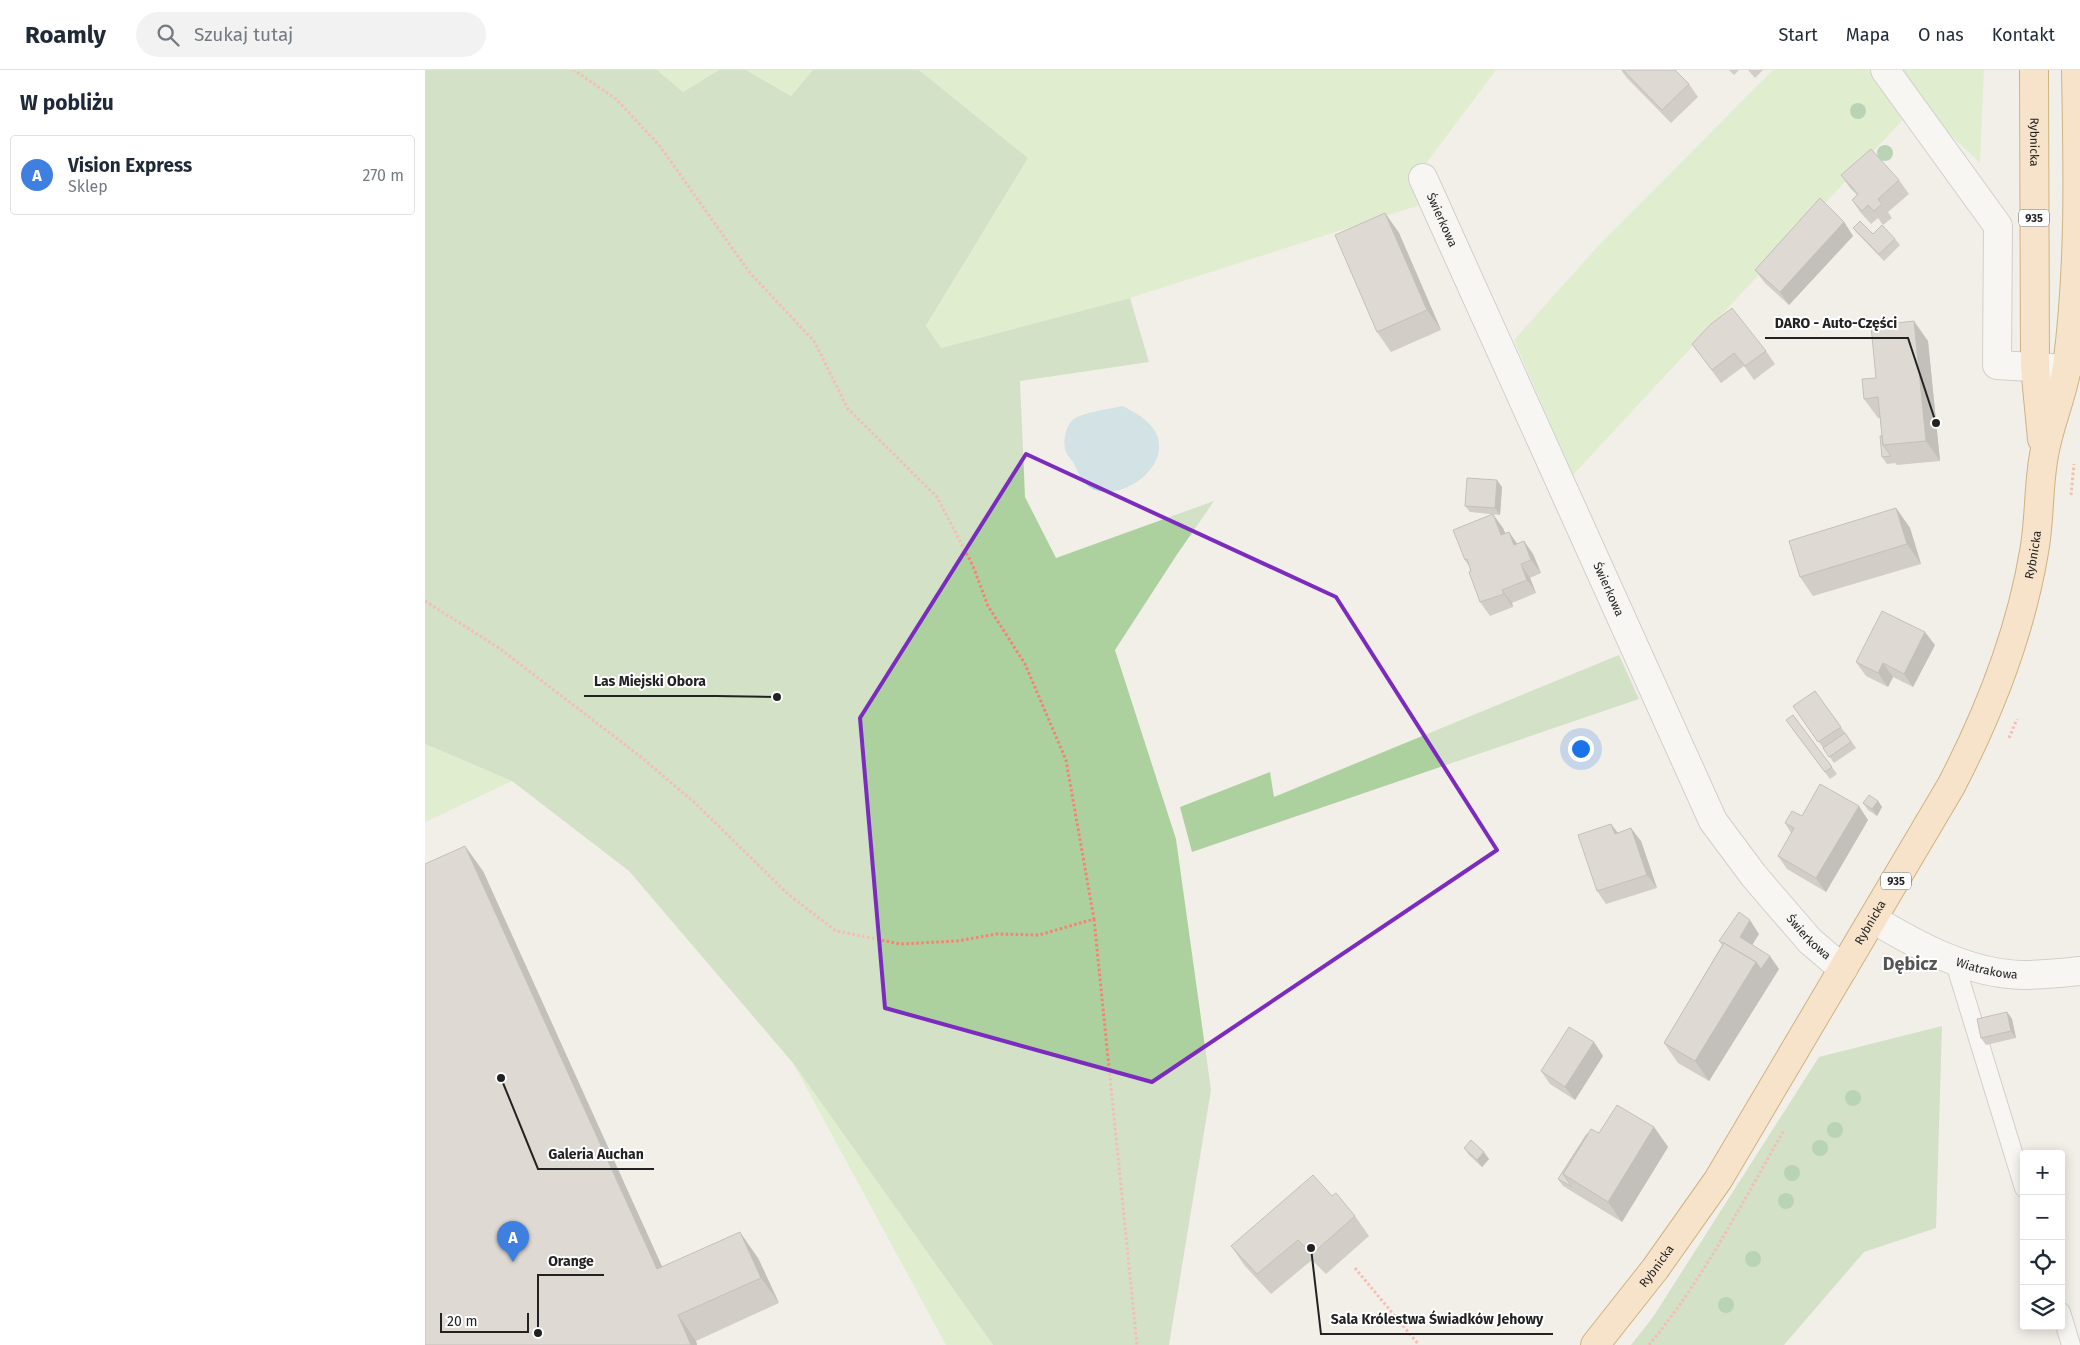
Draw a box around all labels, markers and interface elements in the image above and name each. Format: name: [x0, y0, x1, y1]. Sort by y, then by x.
search box: [136, 12, 486, 57]
text: Roamly: [25, 21, 106, 49]
icon: search: [154, 21, 182, 49]
text: Szukaj tutaj: [194, 23, 293, 46]
text: Start: [1778, 24, 1818, 46]
text: Mapa: [1846, 24, 1890, 46]
text: O nas: [1918, 24, 1964, 46]
text: Kontakt: [1992, 24, 2055, 46]
text: W pobliżu: [20, 90, 114, 116]
street label: Rybnicka: [2027, 117, 2041, 167]
text: Vision Express: [68, 154, 192, 177]
text: A: [32, 166, 42, 185]
text: 270 m: [362, 166, 404, 185]
text: Sklep: [68, 177, 108, 196]
street label: Świerkowa: [1424, 190, 1460, 249]
road number: 935: [2019, 210, 2049, 226]
callout: DARO - Auto-Części: [1765, 309, 1908, 338]
text: DARO - Auto-Części: [1775, 315, 1897, 332]
street label: Rybnicka: [2022, 530, 2044, 580]
street label: Świerkowa: [1590, 559, 1627, 618]
callout: Las Miejski Obora: [584, 667, 716, 696]
text: Las Miejski Obora: [594, 673, 706, 690]
your location: [1568, 736, 1594, 762]
road number: 935: [1881, 872, 1911, 889]
street label: Rybnicka: [1852, 898, 1889, 947]
street label: Świerkowa: [1783, 911, 1834, 963]
district label: Dębicz: [1883, 953, 1937, 975]
street label: Wiatrakowa: [1954, 955, 2018, 982]
callout: Galeria Auchan: [538, 1140, 654, 1169]
text: Galeria Auchan: [548, 1146, 644, 1163]
map controls: [2020, 1150, 2065, 1330]
button: +: [2020, 1150, 2065, 1195]
button: −: [2020, 1195, 2065, 1240]
pin: A: [497, 1221, 529, 1262]
button: locate: [2020, 1240, 2065, 1285]
street label: Rybnicka: [1636, 1242, 1677, 1290]
callout: Orange: [538, 1246, 604, 1275]
text: Orange: [548, 1253, 594, 1270]
button: layers: [2020, 1285, 2065, 1330]
callout: Sala Królestwa Świadków Jehowy: [1321, 1305, 1553, 1334]
scale bar: [440, 1310, 529, 1333]
text: Sala Królestwa Świadków Jehowy: [1331, 1310, 1544, 1328]
text: 20 m: [447, 1313, 477, 1330]

